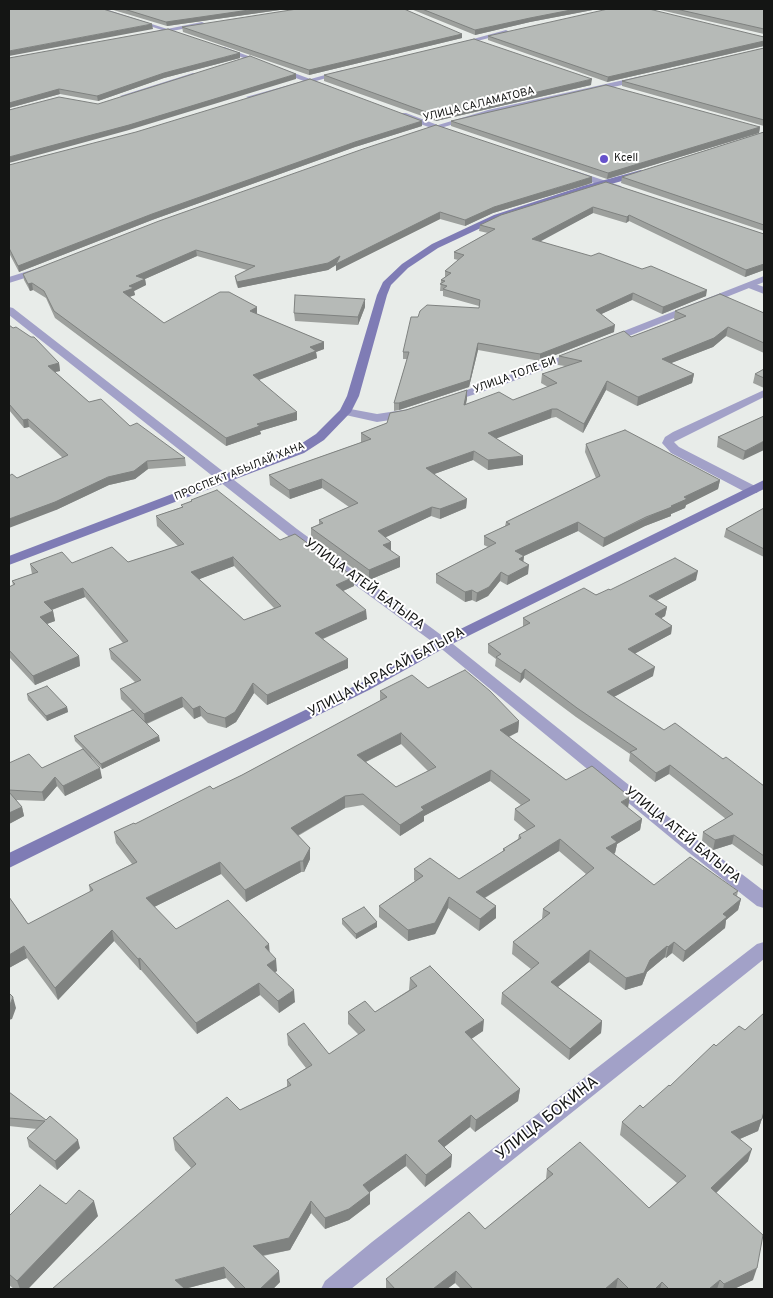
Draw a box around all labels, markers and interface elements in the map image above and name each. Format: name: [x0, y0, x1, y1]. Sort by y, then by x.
street label: УЛИЦА САЛАМАТОВА: [422, 85, 536, 125]
place label: Kcell: [614, 152, 638, 166]
marker: Kcell: [598, 153, 610, 165]
street label: УЛИЦА ТОЛЕ БИ: [472, 355, 558, 397]
street label: ПРОСПЕКТ АБЫЛАЙ ХАНА: [173, 440, 307, 504]
street label: УЛИЦА АТЕЙ БАТЫРА: [300, 536, 428, 634]
street label: УЛИЦА КАРАСАЙ БАТЫРА: [306, 625, 468, 721]
street label: УЛИЦА АТЕЙ БАТЫРА: [620, 784, 744, 888]
street label: УЛИЦА БОКИНА: [493, 1073, 603, 1165]

